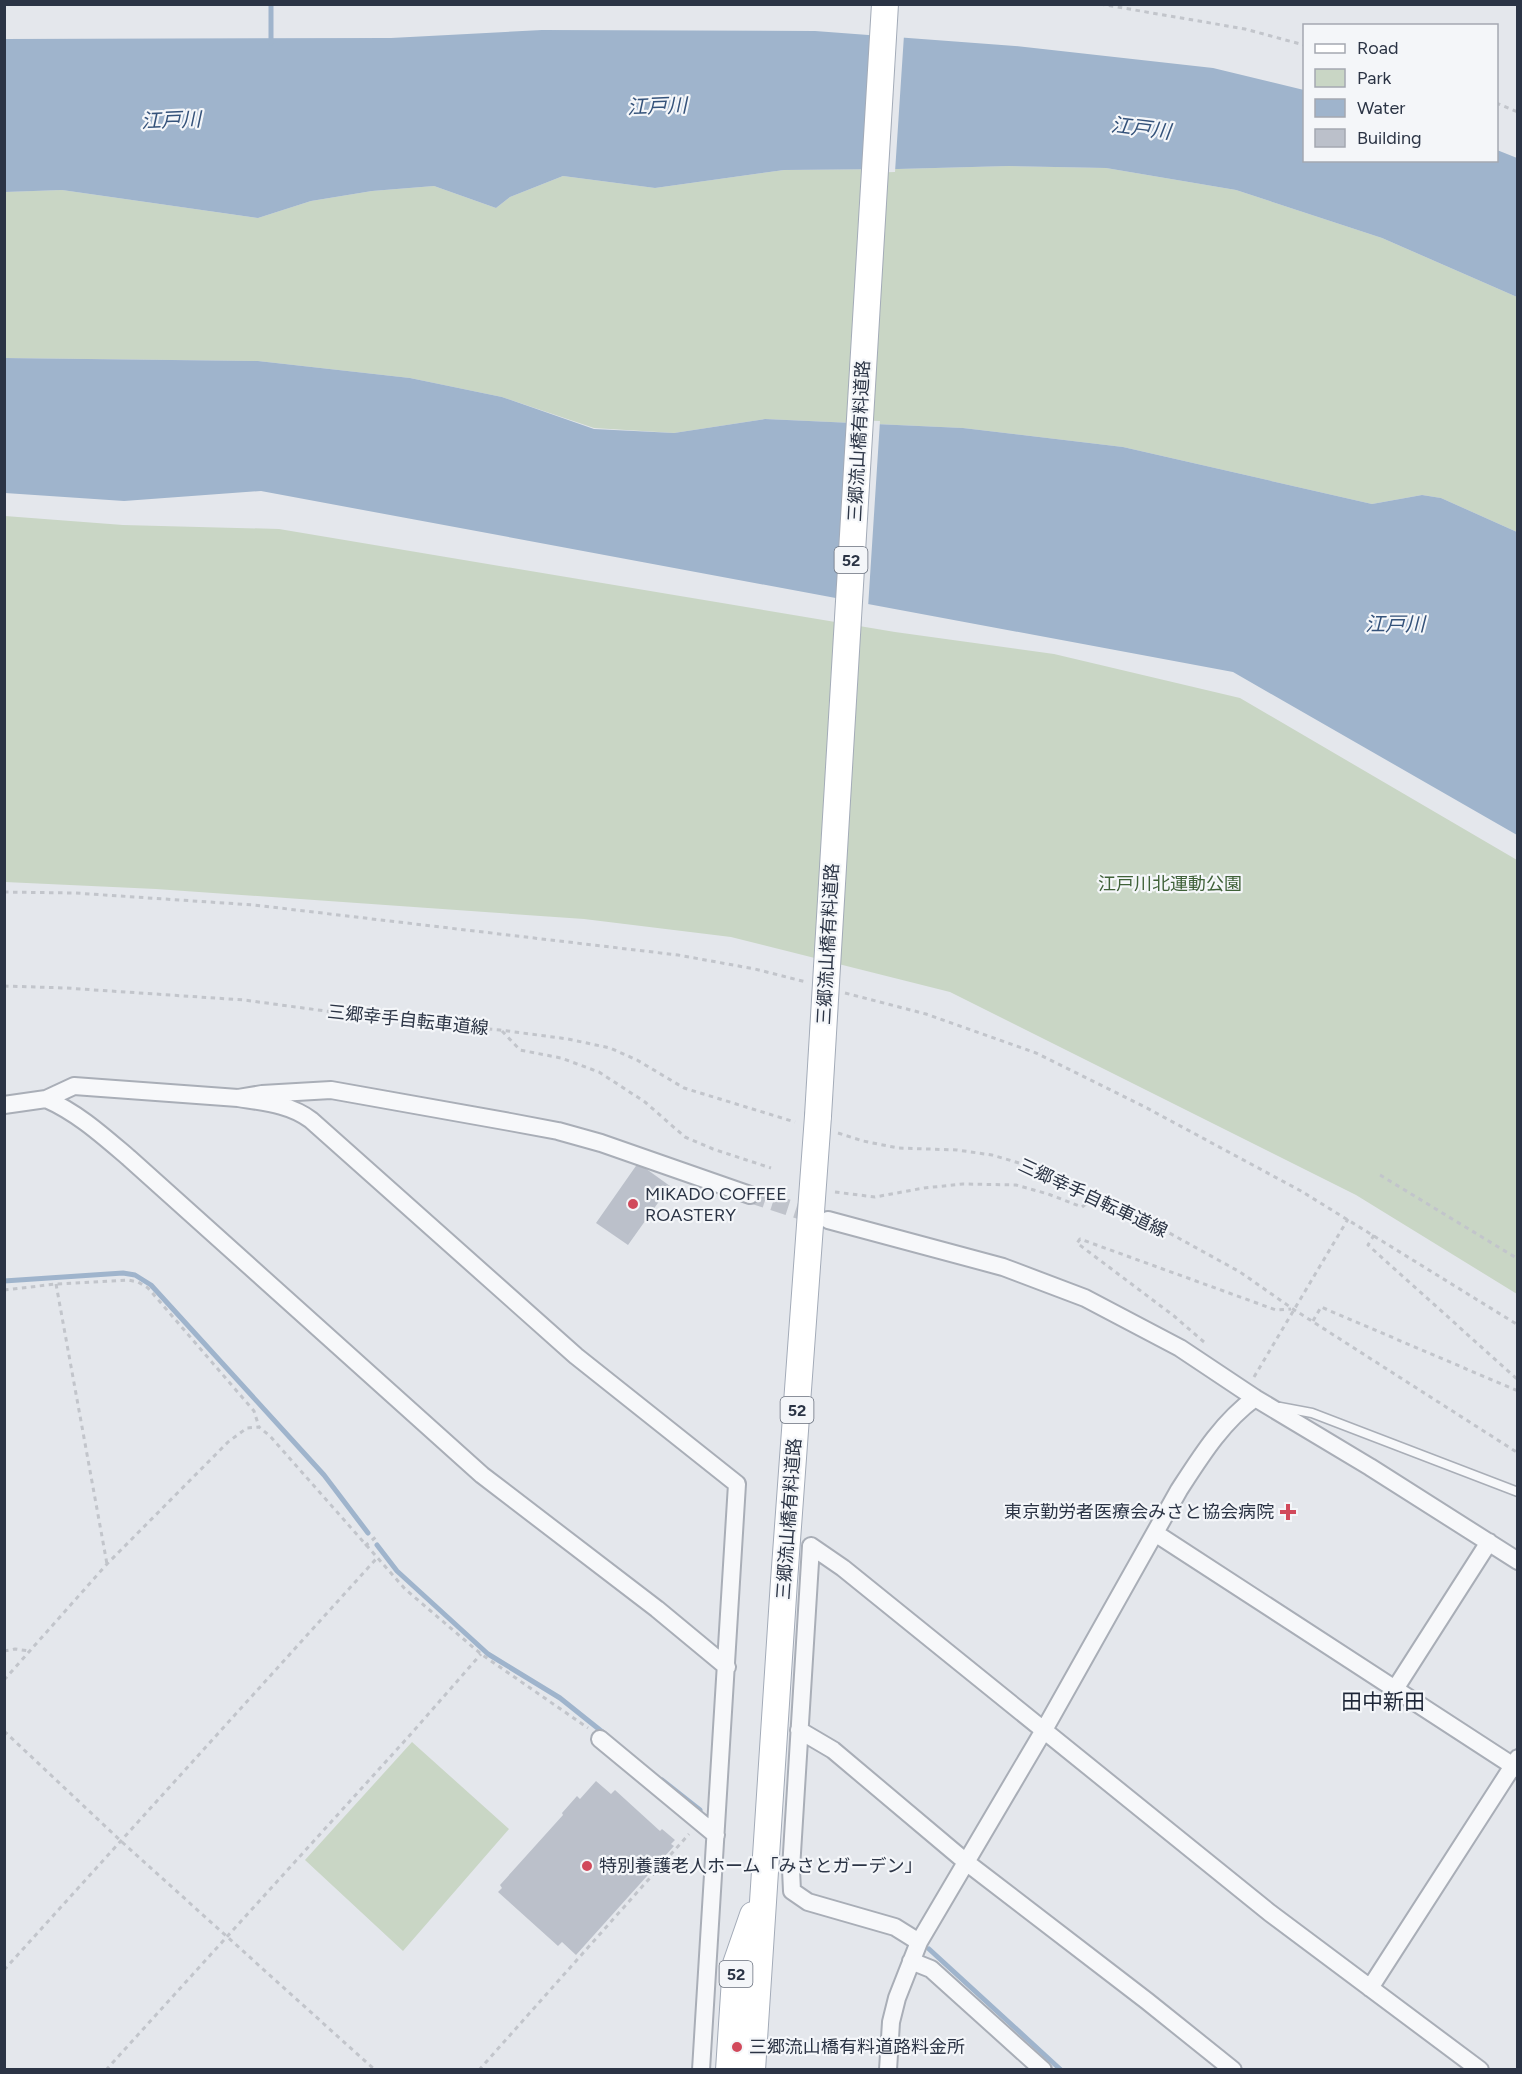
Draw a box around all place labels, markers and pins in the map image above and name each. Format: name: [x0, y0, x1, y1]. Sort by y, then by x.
place label: MIKADO COFFEE ROASTERY: [645, 1183, 787, 1226]
marker: MIKADO COFFEE ROASTERY: [626, 1197, 640, 1211]
place label: 東京勤労者医療会みさと協会病院: [1004, 1501, 1274, 1523]
marker: 東京勤労者医療会みさと協会病院: [1279, 1503, 1297, 1521]
place label: 特別養護老人ホーム「みさとガーデン」: [599, 1855, 922, 1877]
marker: 特別養護老人ホーム「みさとガーデン」: [580, 1859, 594, 1873]
place label: 三郷流山橋有料道路料金所: [749, 2036, 965, 2058]
marker: 三郷流山橋有料道路料金所: [730, 2040, 744, 2054]

